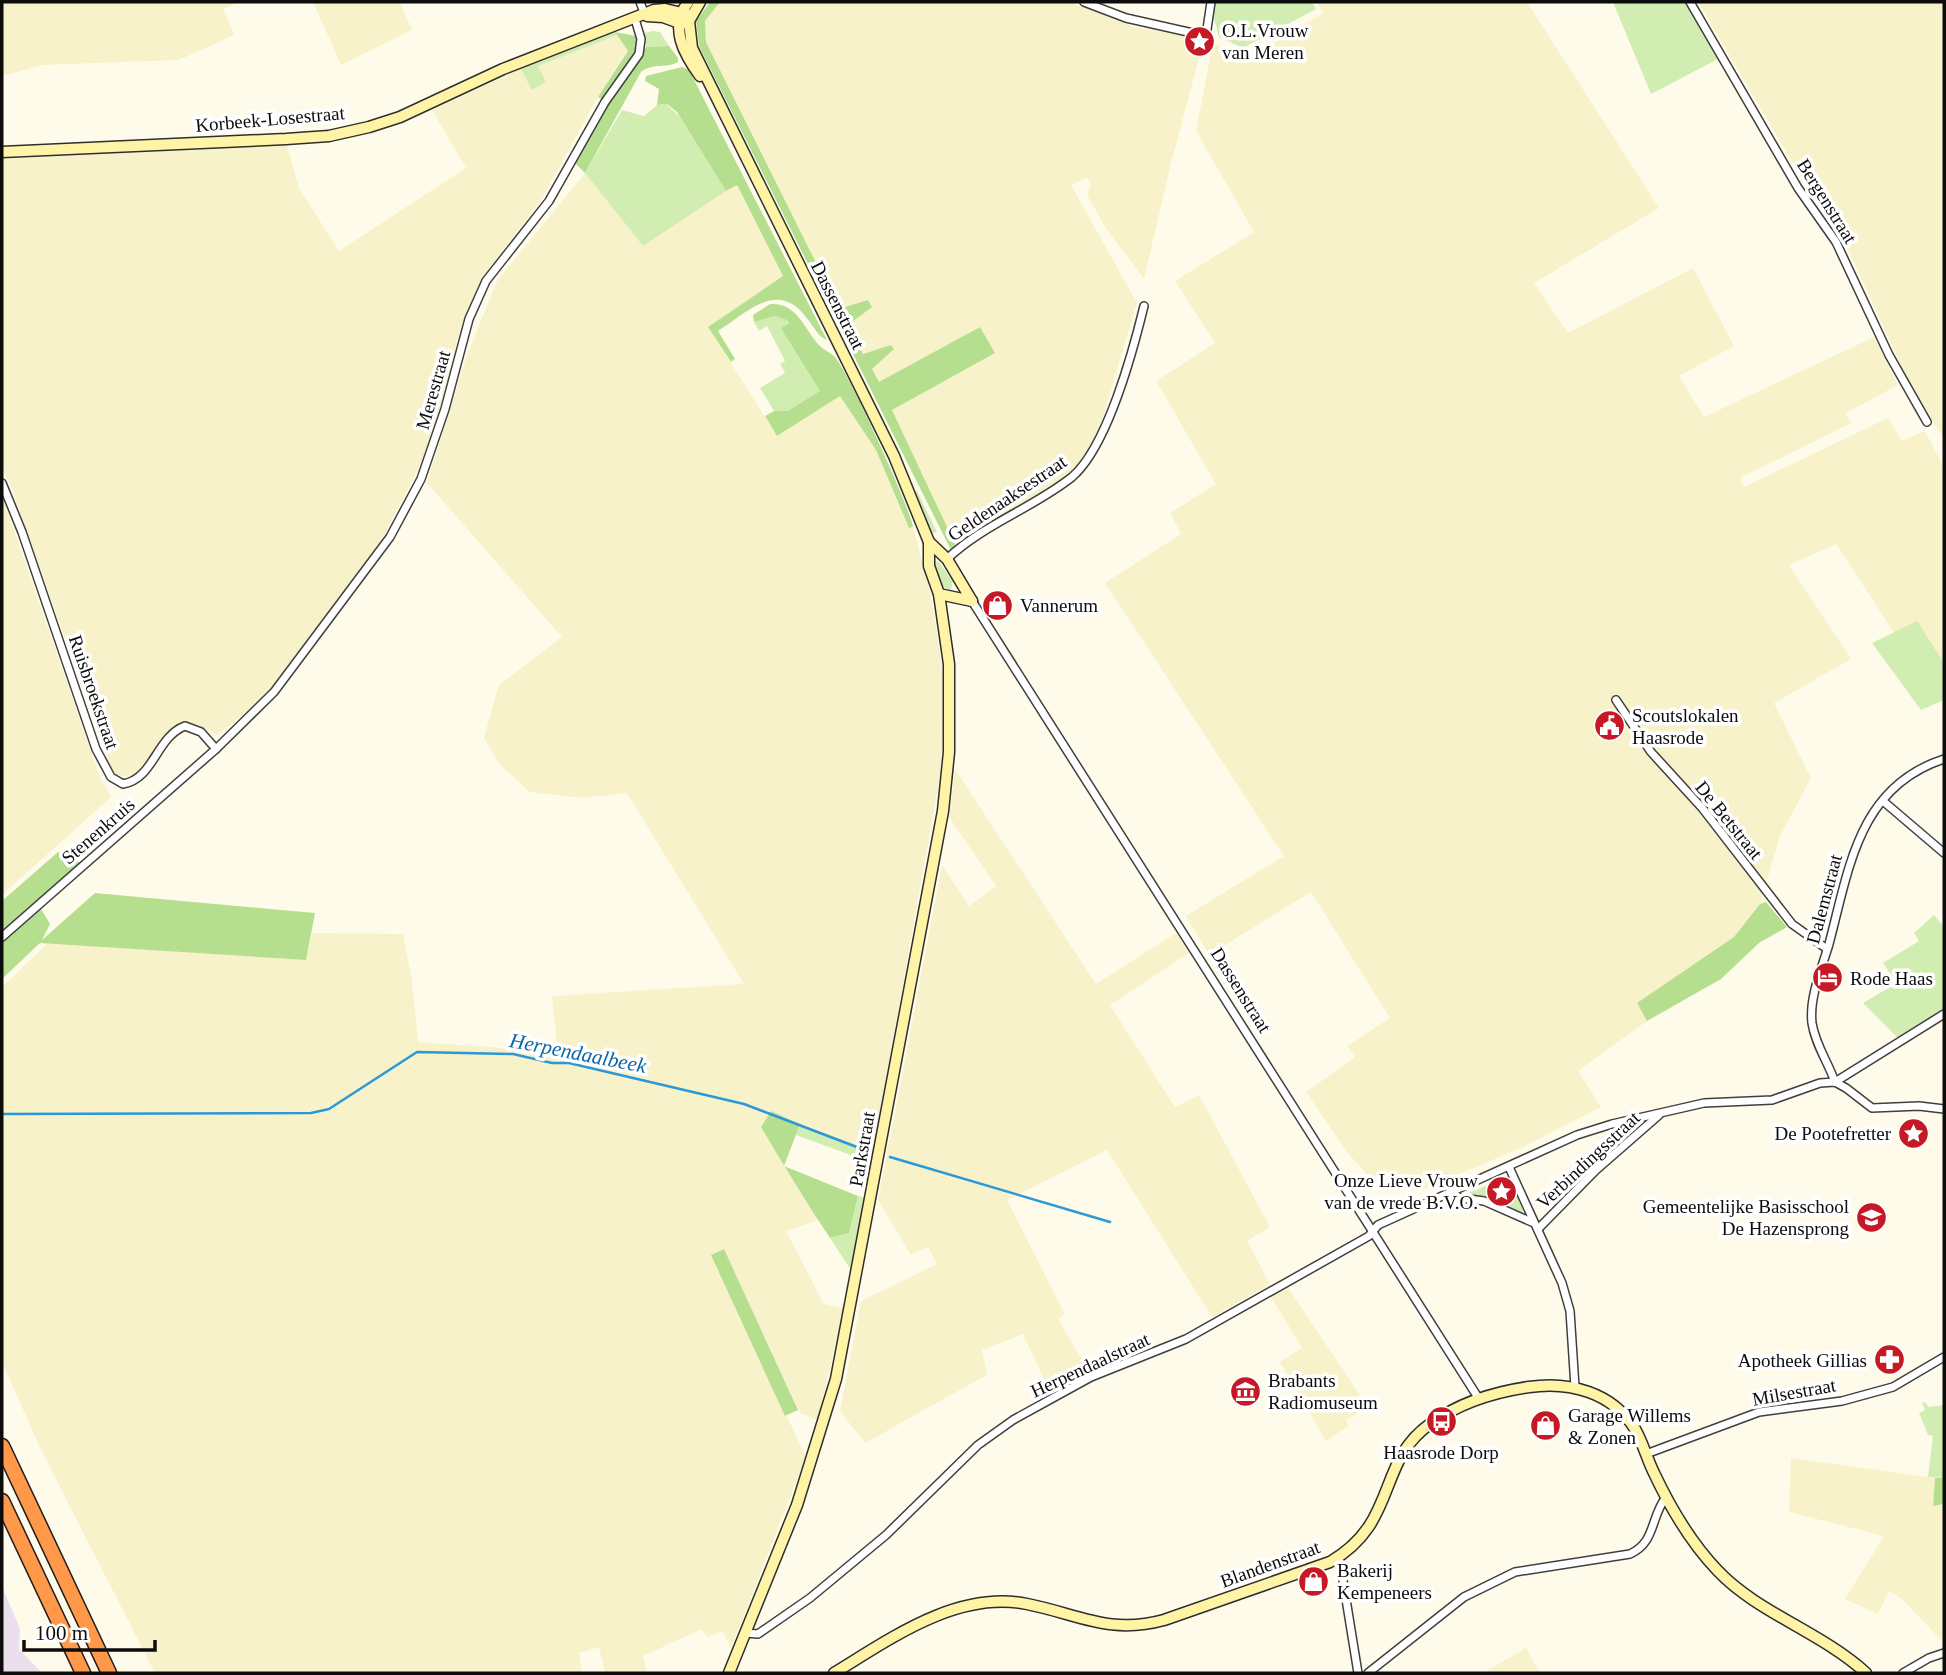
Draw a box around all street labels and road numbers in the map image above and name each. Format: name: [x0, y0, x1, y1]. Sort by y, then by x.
street label: Korbeek-Losestraat: [194, 102, 346, 136]
street label: Bergenstraat: [1793, 155, 1862, 248]
street label: Dassenstraat: [807, 257, 869, 353]
street label: Merestraat: [412, 347, 454, 432]
street label: Geldenaaksestraat: [944, 450, 1071, 545]
street label: Ruisbroekstraat: [65, 632, 124, 752]
street label: De Betstraat: [1691, 777, 1767, 864]
street label: Stenenkruis: [57, 794, 139, 868]
street label: Dalemstraat: [1802, 851, 1846, 946]
street label: Dassenstraat: [1207, 944, 1276, 1037]
street label: Verbindingsstraat: [1532, 1106, 1644, 1213]
street label: Parkstraat: [845, 1109, 879, 1188]
street label: Herpendaalstraat: [1027, 1328, 1153, 1402]
street label: Milsestraat: [1751, 1374, 1838, 1410]
street label: Blandenstraat: [1217, 1536, 1323, 1592]

